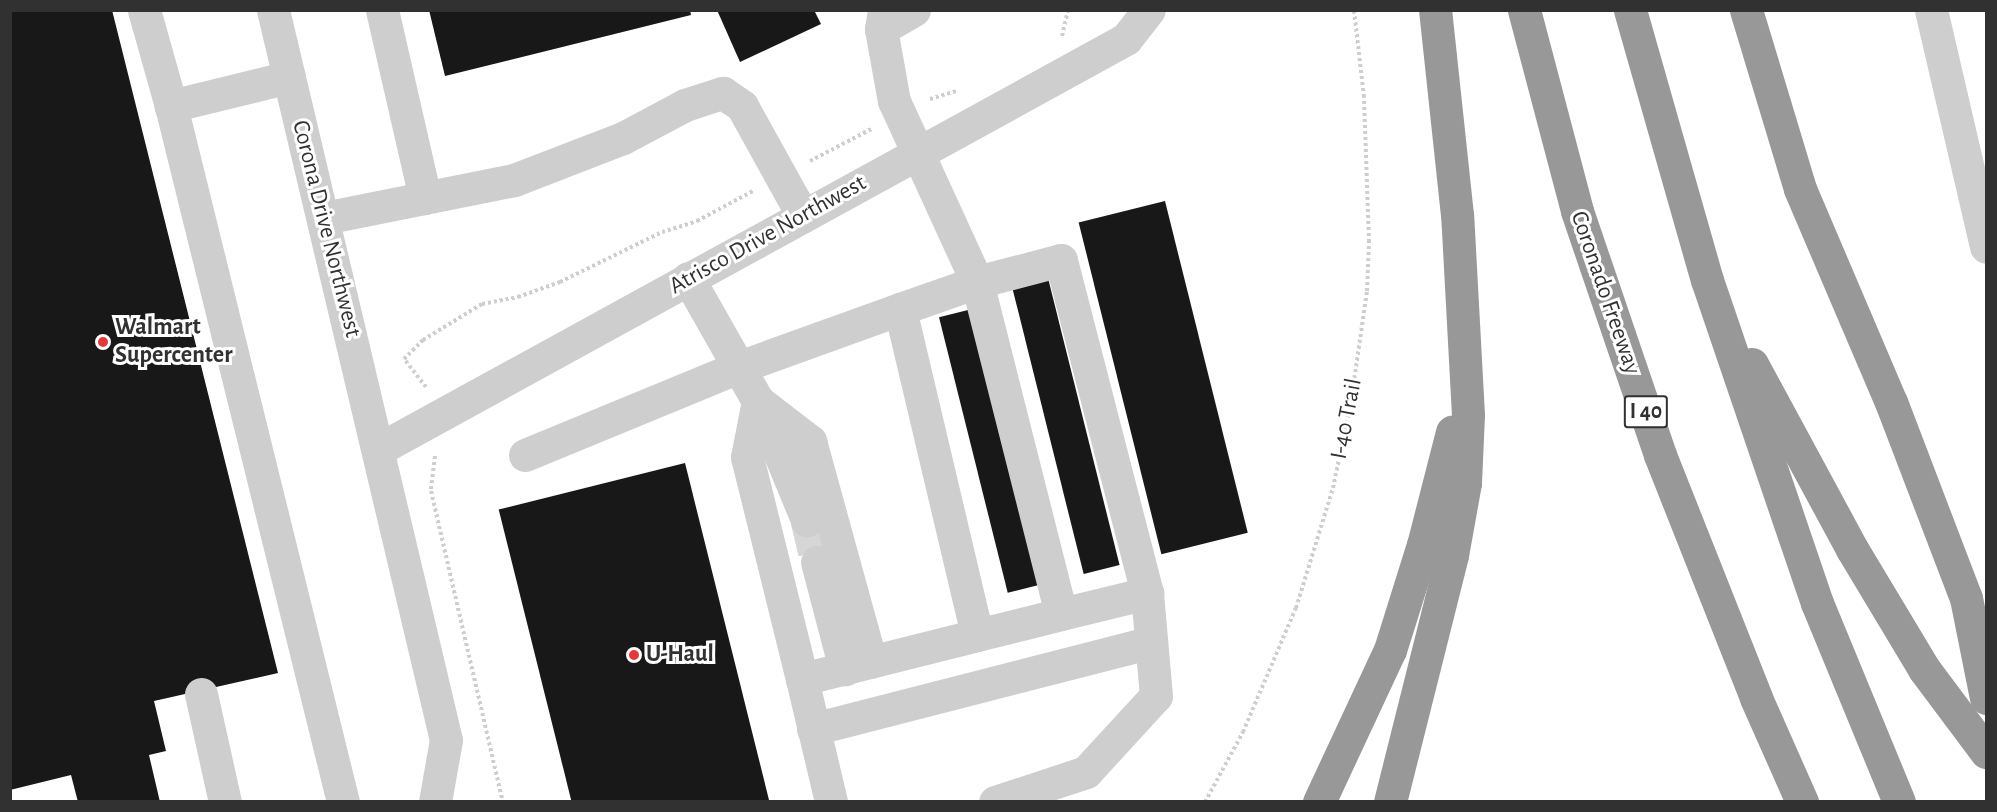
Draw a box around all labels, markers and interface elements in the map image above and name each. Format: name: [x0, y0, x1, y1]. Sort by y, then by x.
street label: Corona Drive Northwest: [285, 118, 367, 340]
street label: Atrisco Drive Northwest: [665, 169, 871, 301]
street label: Coronado Freeway: [1564, 208, 1646, 378]
place label: Walmart Supercenter: [115, 314, 232, 370]
marker: Walmart Supercenter: [96, 335, 110, 349]
street label: I-40 Trail: [1325, 376, 1369, 462]
road number: I 40: [1624, 393, 1668, 431]
place label: U-Haul: [646, 641, 714, 669]
marker: U-Haul: [627, 648, 641, 662]

